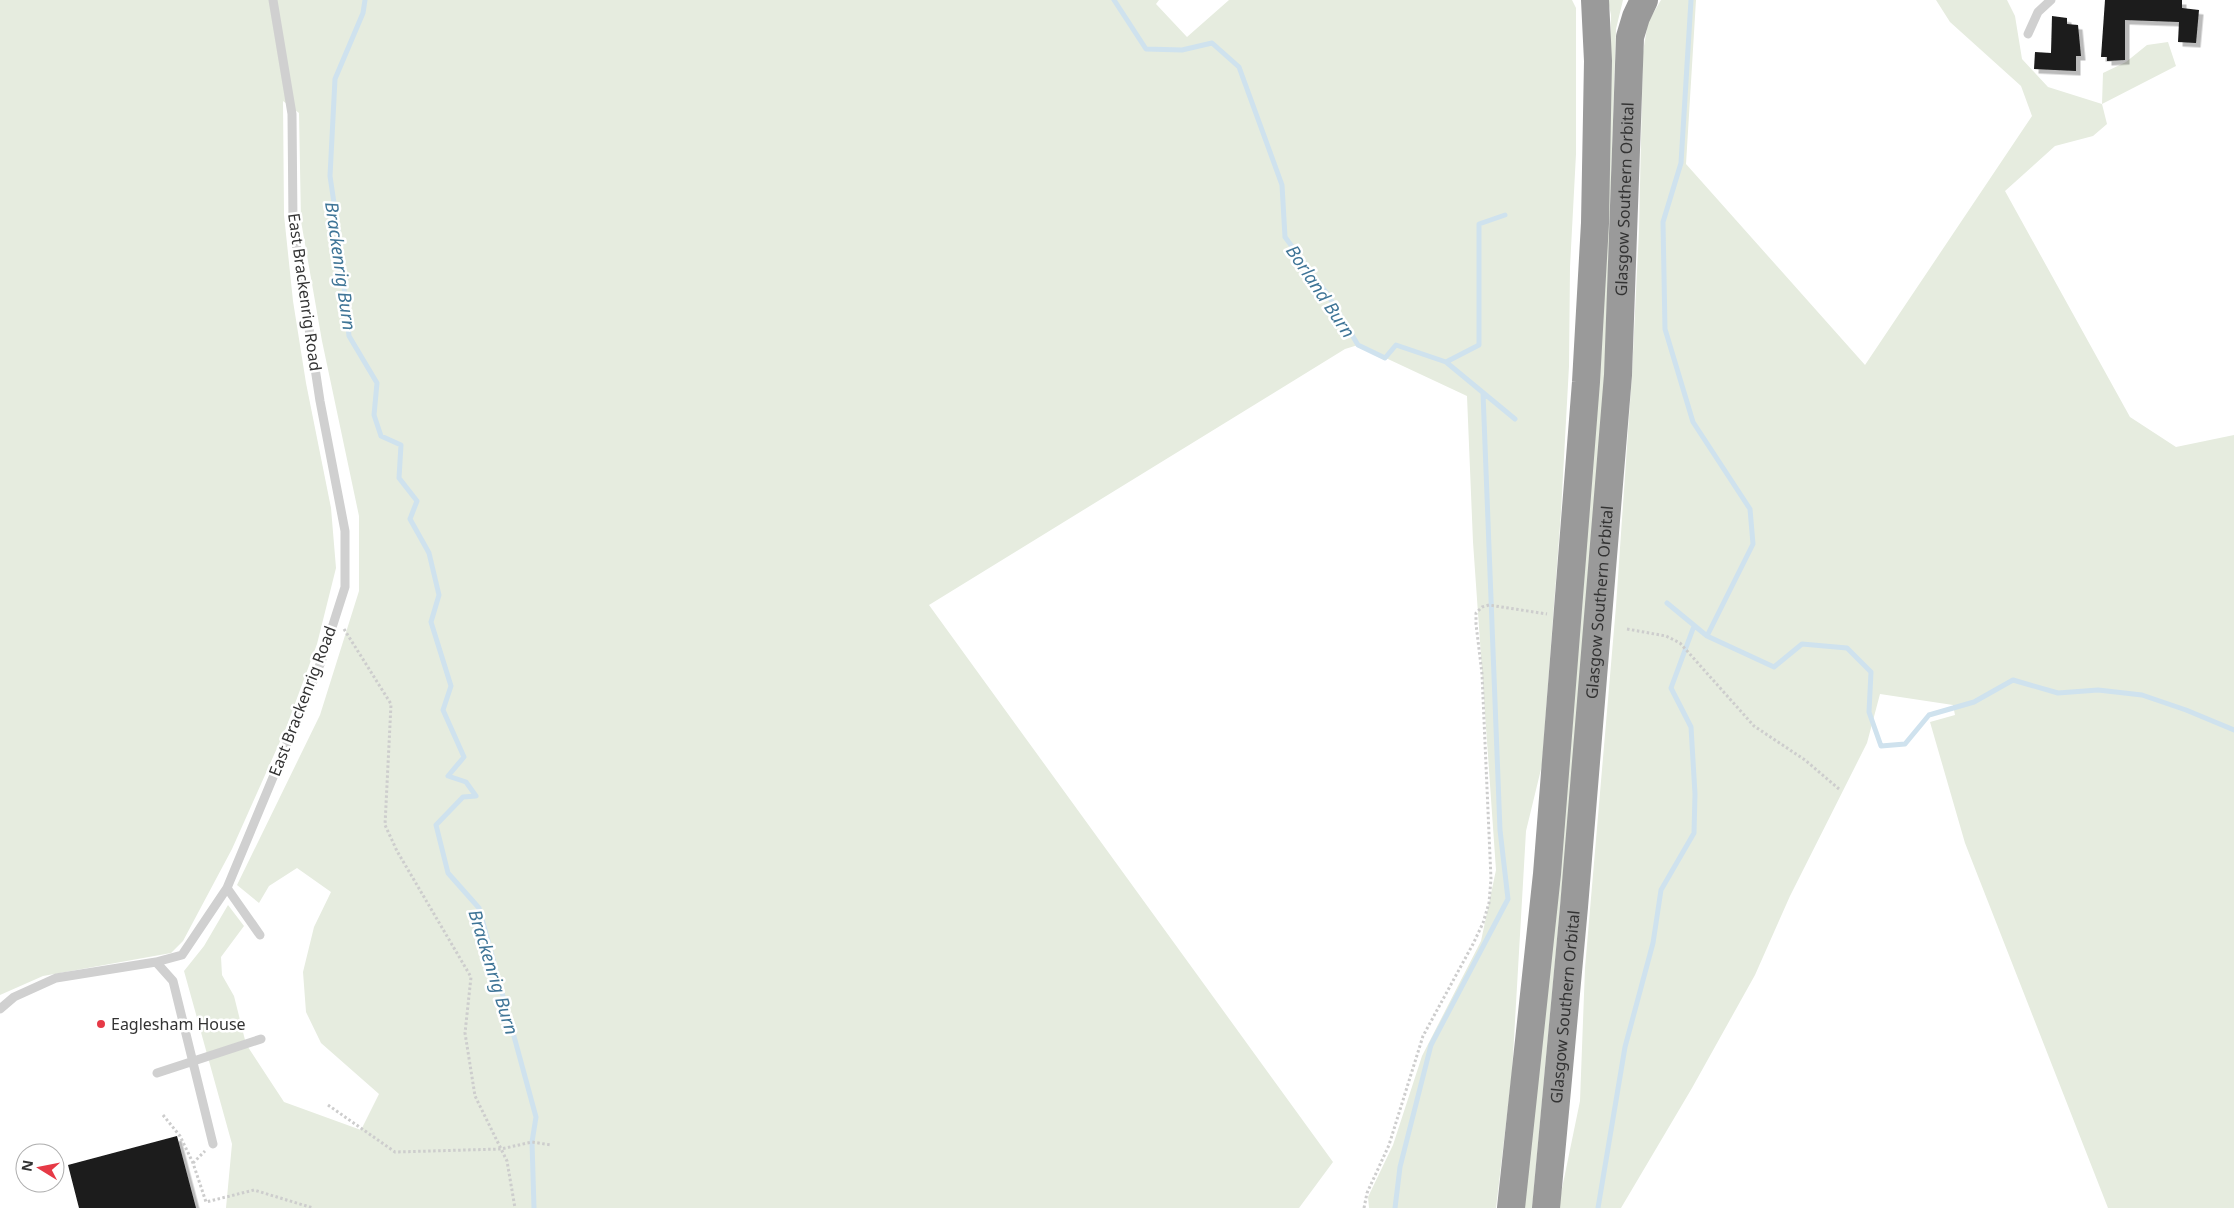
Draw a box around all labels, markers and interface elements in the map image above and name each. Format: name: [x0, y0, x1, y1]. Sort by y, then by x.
street label: Glasgow Southern Orbital: [1610, 102, 1639, 297]
water label: Brackenrig Burn: [320, 200, 362, 332]
street label: East Brackenrig Road: [283, 212, 327, 372]
water label: Borland Burn: [1281, 240, 1361, 342]
street label: Glasgow Southern Orbital: [1580, 505, 1618, 700]
street label: East Brackenrig Road: [263, 623, 341, 779]
water label: Brackenrig Burn: [464, 906, 524, 1038]
street label: Glasgow Southern Orbital: [1545, 909, 1585, 1105]
place label: Eaglesham House: [111, 1013, 246, 1035]
marker: Eaglesham House: [95, 1018, 107, 1030]
north arrow: [15, 1143, 65, 1193]
text: N: [16, 1158, 37, 1173]

